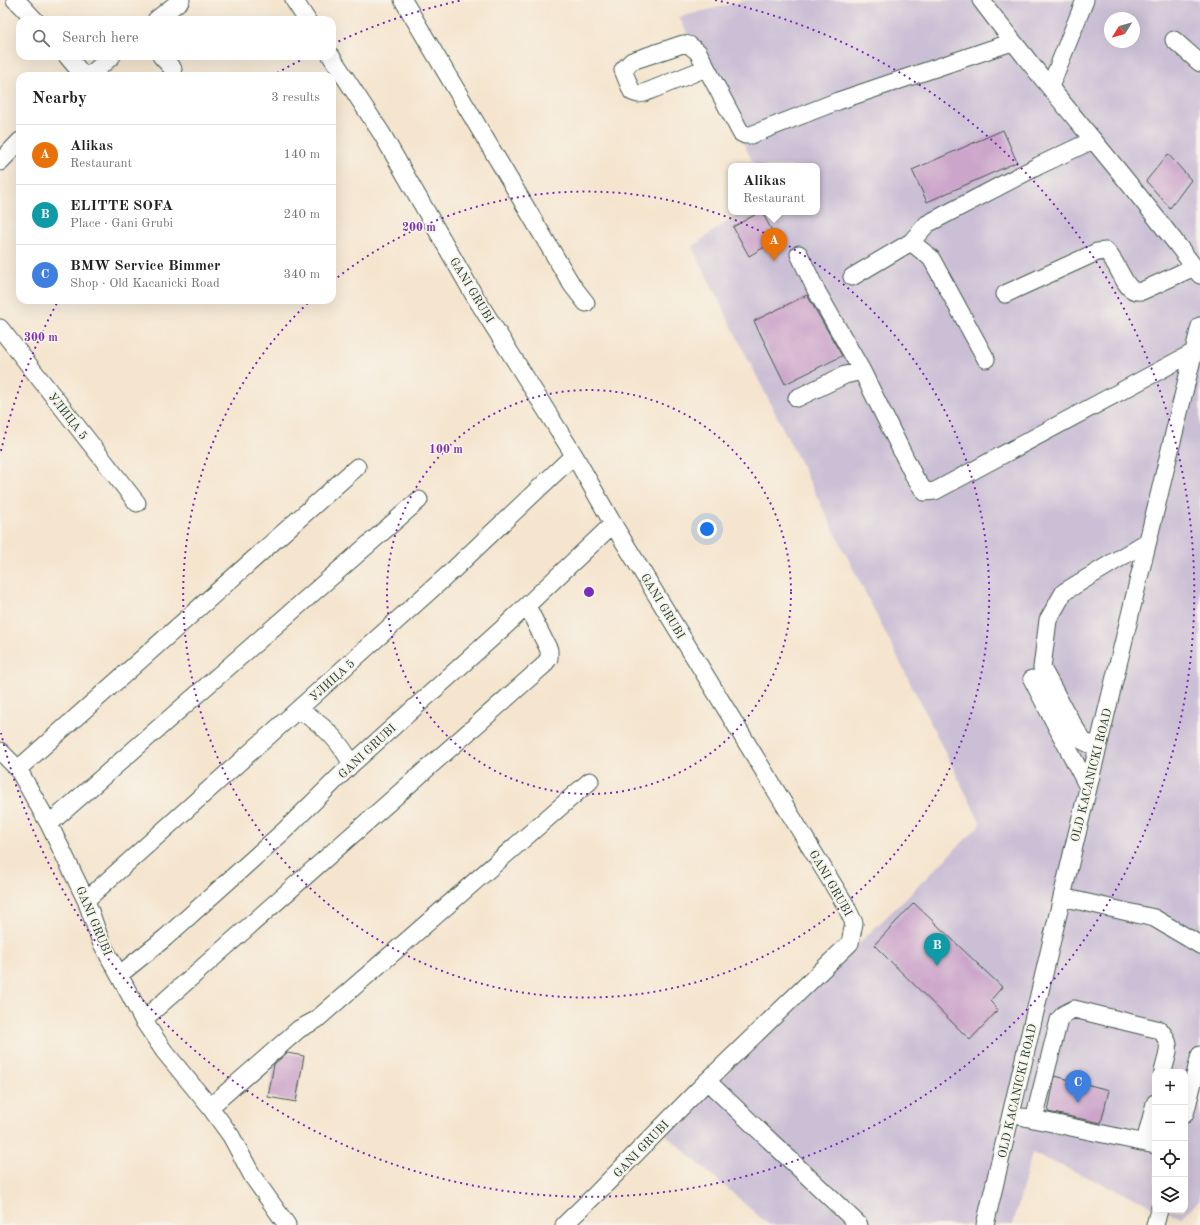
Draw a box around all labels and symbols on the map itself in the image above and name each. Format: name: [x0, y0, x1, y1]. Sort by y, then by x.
north arrow: [1104, 12, 1140, 48]
text: 200 m: [402, 222, 436, 234]
pin: A: [761, 228, 787, 261]
street label: GANI GRUBI: [447, 256, 495, 326]
text: 300 m: [24, 332, 58, 344]
street label: УЛИЦА 5: [45, 390, 90, 442]
text: 100 m: [429, 444, 463, 456]
your location: [697, 519, 717, 539]
street label: GANI GRUBI: [638, 572, 686, 642]
centre of rings: [582, 585, 596, 599]
street label: УЛИЦА 5: [307, 657, 357, 704]
street label: OLD KACANICKI ROAD: [1070, 707, 1114, 843]
street label: GANI GRUBI: [337, 722, 399, 781]
street label: GANI GRUBI: [806, 848, 854, 919]
street label: GANI GRUBI: [73, 885, 113, 958]
pin: B: [924, 933, 950, 966]
street label: OLD KACANICKI ROAD: [997, 1023, 1039, 1160]
pin: C: [1065, 1070, 1091, 1103]
street label: GANI GRUBI: [612, 1119, 672, 1180]

